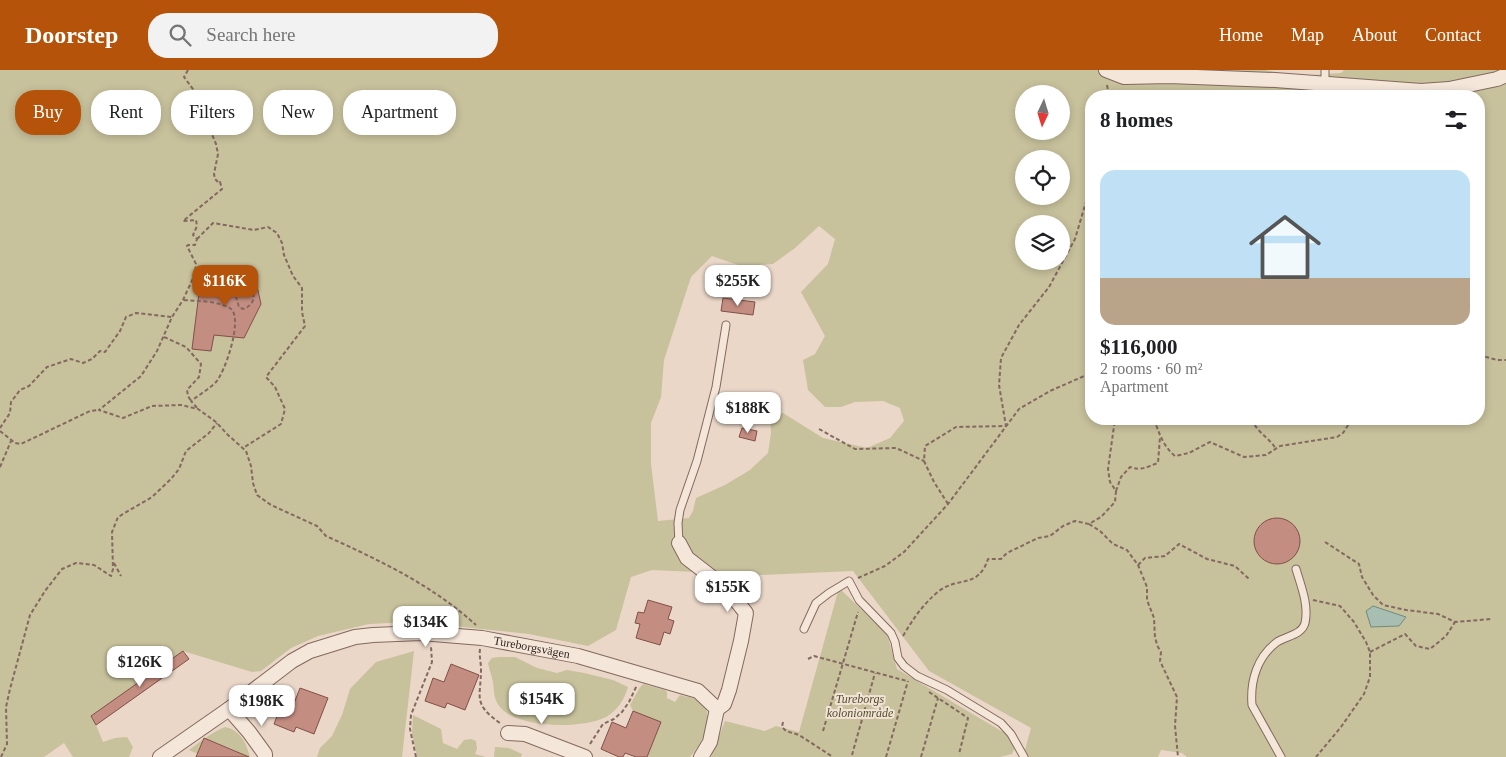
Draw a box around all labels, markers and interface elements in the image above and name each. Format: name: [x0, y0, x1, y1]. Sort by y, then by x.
search box: [148, 13, 498, 58]
icon: search: [166, 21, 194, 49]
text: Doorstep: [25, 22, 118, 48]
text: Search here: [206, 24, 295, 45]
text: Home: [1219, 25, 1263, 45]
text: Map: [1291, 25, 1324, 45]
text: About: [1352, 25, 1397, 45]
text: Contact: [1425, 25, 1481, 45]
north arrow: [1015, 85, 1070, 140]
map controls: [1015, 85, 1070, 270]
chip: Buy: [15, 90, 81, 135]
chip: Rent: [91, 90, 161, 135]
chip: Filters: [171, 90, 253, 135]
chip: New: [263, 90, 333, 135]
chip: Apartment: [343, 90, 456, 135]
icon: filters: [1442, 106, 1470, 134]
text: 8 homes: [1100, 108, 1173, 132]
button: locate: [1015, 150, 1070, 205]
icon: home: [1240, 202, 1330, 292]
button: layers: [1015, 215, 1070, 270]
pin: $116K: [190, 264, 260, 307]
pin: $255K: [703, 264, 773, 307]
text: $116K: [203, 272, 247, 289]
text: $255K: [716, 272, 760, 289]
text: $116,000: [1100, 335, 1178, 359]
text: 2 rooms · 60 m²: [1100, 360, 1203, 377]
text: Apartment: [1100, 378, 1168, 395]
pin: $188K: [713, 392, 783, 434]
text: $188K: [726, 399, 770, 416]
pin: $155K: [693, 570, 763, 613]
text: $155K: [706, 578, 750, 595]
pin: $134K: [391, 606, 461, 648]
text: $134K: [404, 613, 448, 630]
street label: Tureborgsvägen: [492, 633, 571, 661]
pin: $126K: [105, 646, 175, 688]
text: $126K: [118, 653, 162, 670]
pin: $154K: [507, 682, 577, 725]
pin: $198K: [227, 684, 297, 727]
text: $154K: [520, 690, 564, 707]
text: $198K: [240, 692, 284, 709]
park label: Tureborgs koloniområde: [827, 692, 894, 720]

